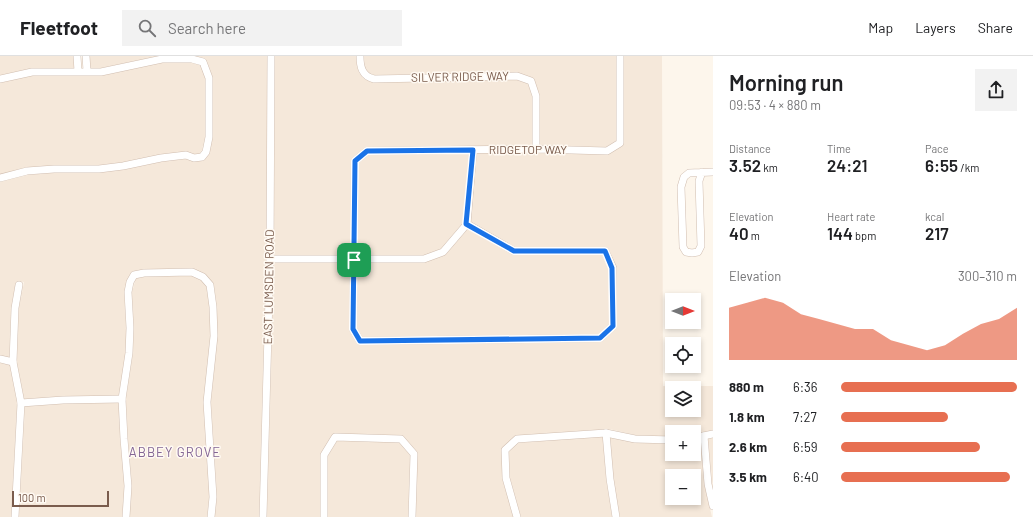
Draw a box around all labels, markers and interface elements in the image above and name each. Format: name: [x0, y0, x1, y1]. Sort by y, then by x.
search box: [122, 10, 402, 46]
text: Fleetfoot: [20, 16, 98, 39]
icon: search: [136, 17, 158, 39]
text: Search here: [168, 19, 246, 37]
text: Map: [868, 19, 893, 36]
text: Layers: [915, 19, 956, 36]
text: Share: [978, 19, 1013, 36]
street label: SILVER RIDGE WAY: [411, 68, 509, 84]
text: Morning run: [729, 69, 843, 95]
button: share: [975, 69, 1017, 111]
text: 09:53 · 4 × 880 m: [729, 97, 821, 113]
street label: RIDGETOP WAY: [489, 142, 567, 156]
text: Distance: [729, 142, 771, 155]
text: Time: [827, 142, 851, 155]
text: Pace: [925, 142, 949, 155]
text: 3.52: [729, 155, 761, 175]
text: 24:21: [827, 155, 868, 175]
text: 6:55: [925, 155, 958, 175]
text: km: [761, 161, 778, 174]
text: /km: [958, 161, 979, 174]
text: Elevation: [729, 210, 773, 223]
text: Heart rate: [827, 210, 875, 223]
text: kcal: [925, 210, 944, 223]
text: 40: [729, 223, 749, 243]
text: 144: [827, 223, 853, 243]
text: 217: [925, 223, 949, 243]
street label: EAST LUMSDEN ROAD: [260, 229, 276, 345]
text: m: [749, 229, 760, 242]
text: bpm: [853, 229, 876, 242]
pin: [337, 243, 371, 277]
icon: arrive: [343, 249, 365, 271]
text: Elevation: [729, 268, 781, 284]
text: 300–310 m: [958, 268, 1017, 284]
north arrow: [665, 293, 701, 329]
map controls: [665, 293, 701, 505]
button: locate: [665, 337, 701, 373]
text: 880 m: [729, 379, 764, 395]
text: 6:36: [793, 379, 818, 395]
button: layers: [665, 381, 701, 417]
text: 1.8 km: [729, 409, 765, 425]
text: 7:27: [793, 409, 817, 425]
button: +: [665, 425, 701, 461]
text: 2.6 km: [729, 439, 767, 455]
text: 6:59: [793, 439, 818, 455]
district label: ABBEY GROVE: [129, 444, 221, 460]
button: −: [665, 469, 701, 505]
text: 3.5 km: [729, 469, 767, 485]
text: 6:40: [793, 469, 819, 485]
scale bar: [12, 489, 109, 508]
text: 100 m: [18, 491, 46, 504]

